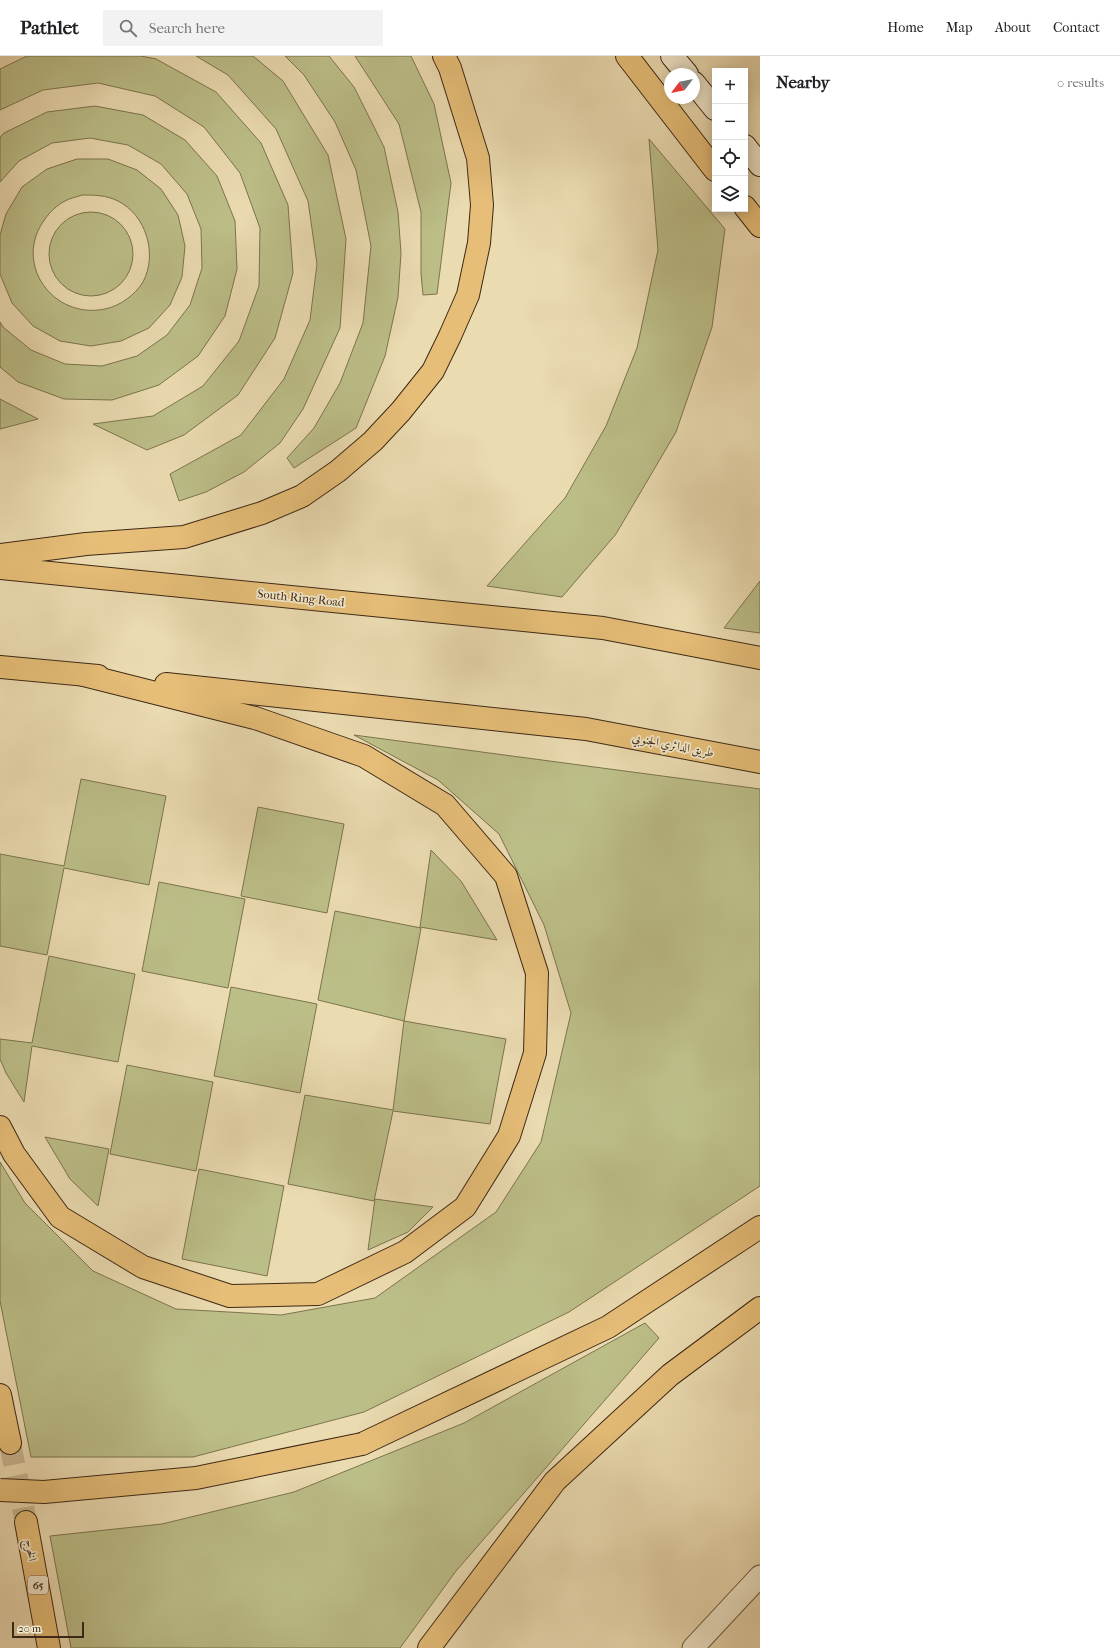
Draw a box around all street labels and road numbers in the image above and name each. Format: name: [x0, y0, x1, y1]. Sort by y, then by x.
street label: South Ring Road: [257, 586, 346, 610]
street label: طريق الدائري الجنوبي: [630, 730, 715, 763]
street label: الخرج: [18, 1538, 40, 1563]
road number: 65: [28, 1576, 48, 1594]

